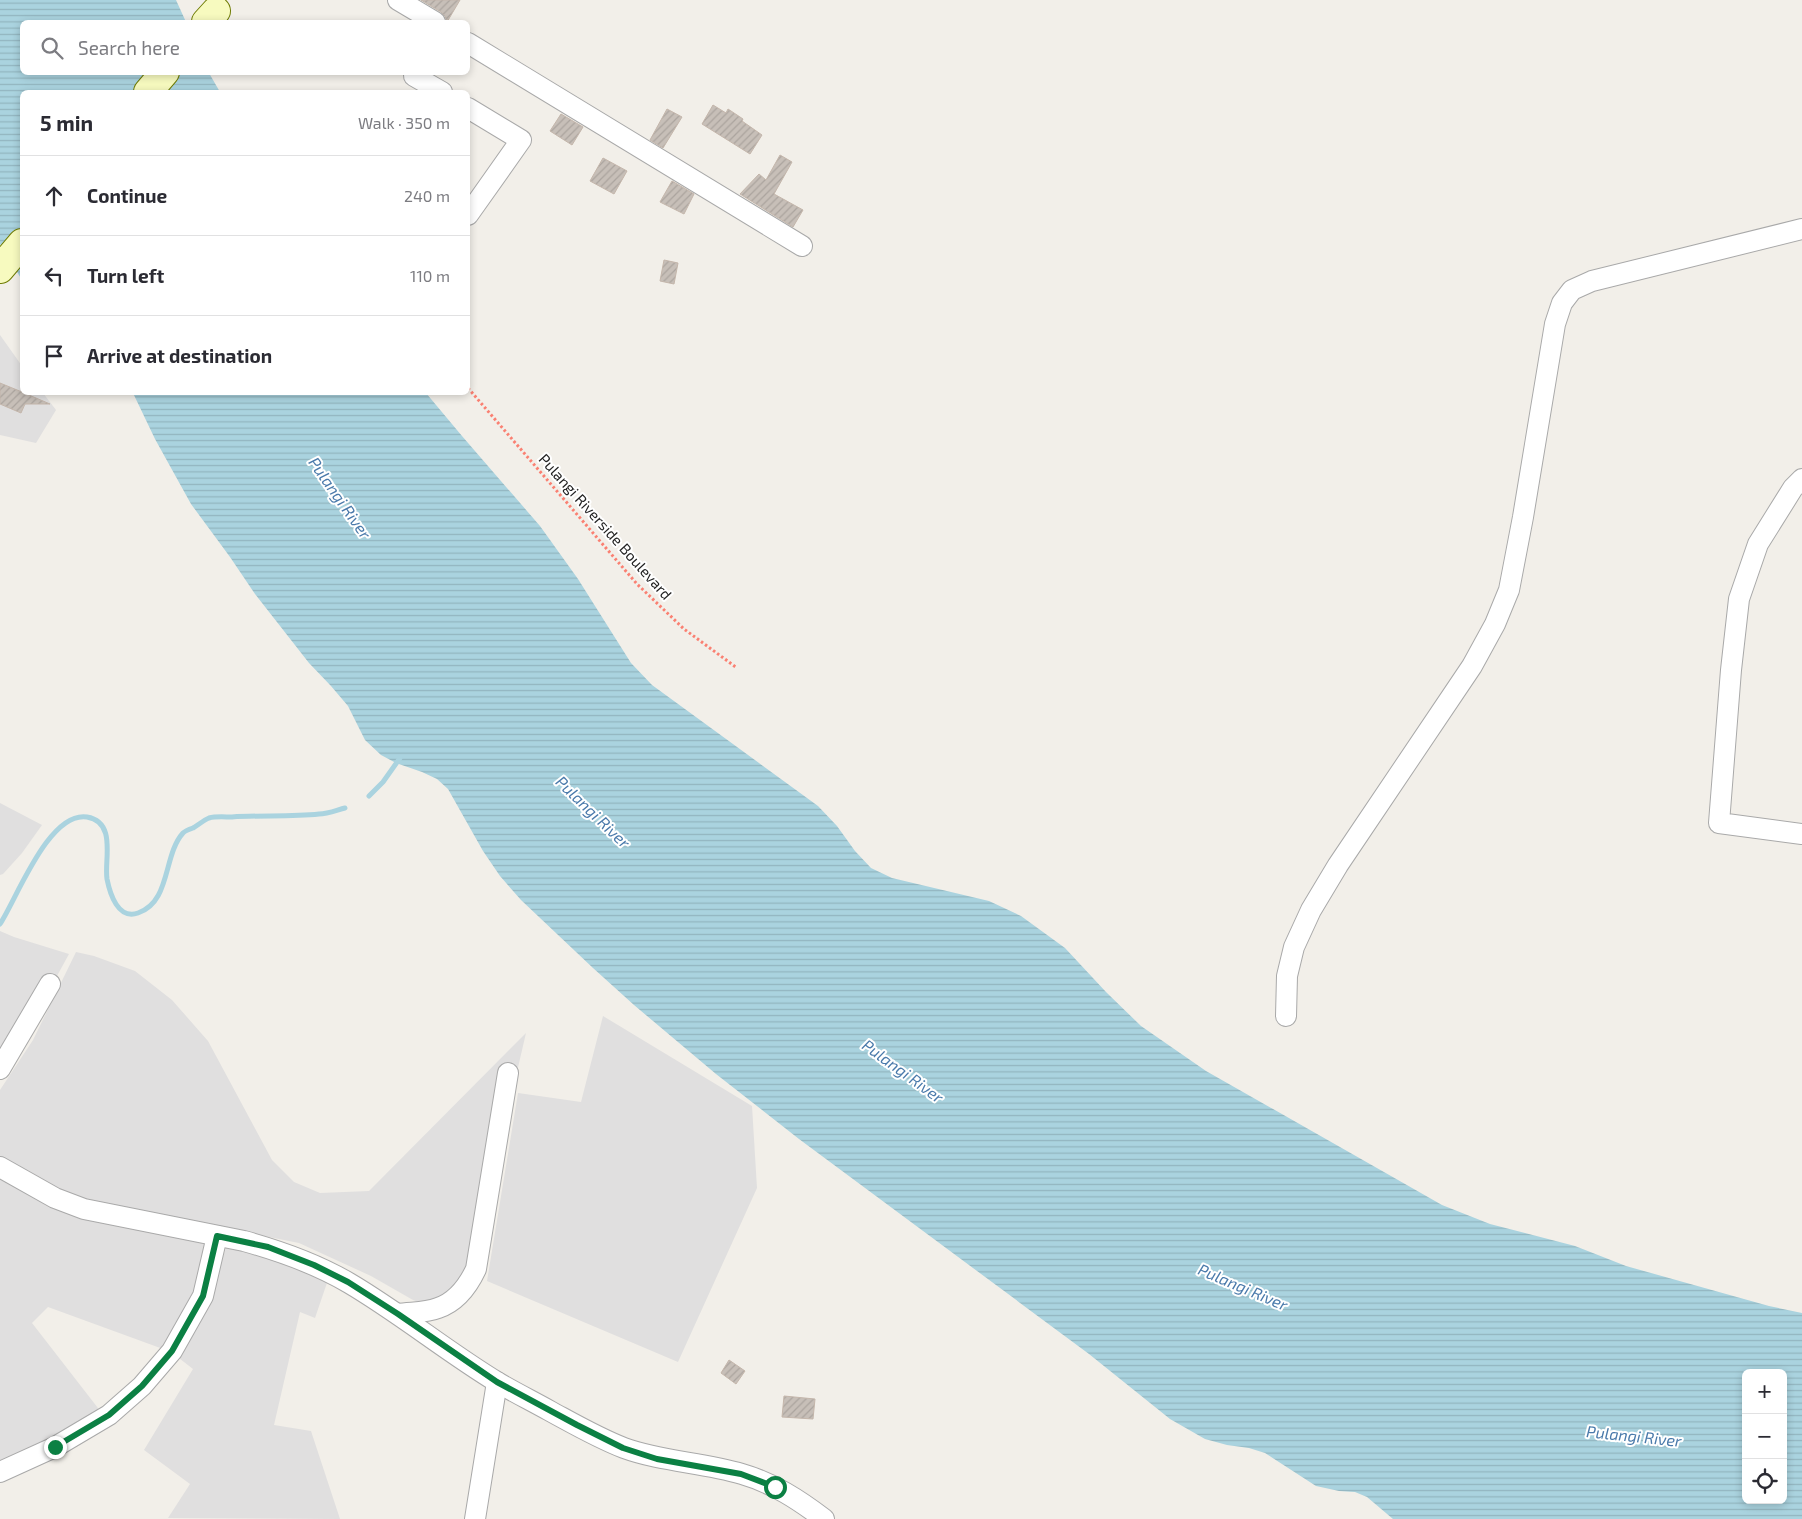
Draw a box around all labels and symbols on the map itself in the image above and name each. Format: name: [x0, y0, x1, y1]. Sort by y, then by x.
street label: Pulangi Riverside Boulevard: [536, 450, 676, 603]
water label: Pulangi River: [305, 453, 376, 543]
water label: Pulangi River: [552, 772, 635, 852]
water label: Pulangi River: [859, 1035, 948, 1107]
water label: Pulangi River: [1195, 1259, 1291, 1314]
water label: Pulangi River: [1586, 1421, 1683, 1450]
route end: [44, 1436, 67, 1459]
route start: [764, 1476, 787, 1499]

